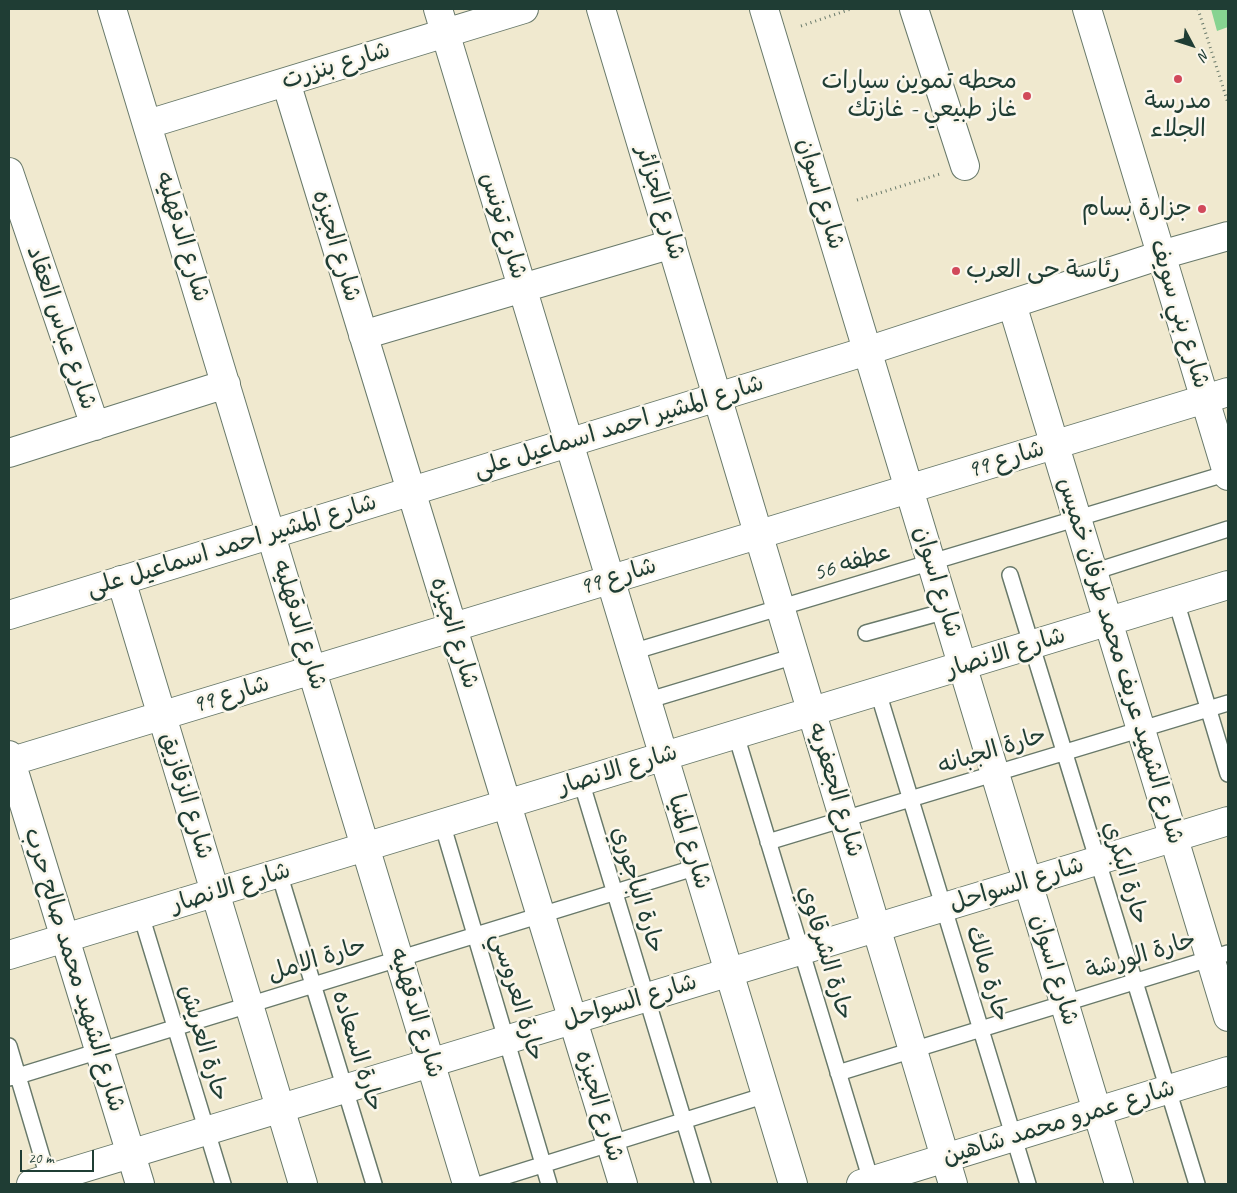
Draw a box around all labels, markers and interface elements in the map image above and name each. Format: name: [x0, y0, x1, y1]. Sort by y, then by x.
north arrow: [1167, 20, 1217, 70]
street label: شارع بنزرت: [278, 36, 394, 96]
text: N: [1195, 46, 1213, 64]
place label: محطه تموين سيارات غاز طبيعي - غازتك: [821, 68, 1017, 124]
marker: مدرسة الجلاء: [1172, 73, 1184, 85]
place label: مدرسة الجلاء: [1145, 88, 1211, 144]
marker: محطه تموين سيارات غاز طبيعي - غازتك: [1021, 90, 1033, 102]
street label: شارع اسوان: [789, 135, 851, 253]
street label: شارع الجزائر: [629, 142, 691, 264]
street label: شارع الدقهليه: [149, 168, 215, 306]
street label: شارع تونس: [473, 169, 533, 283]
street label: شارع الجيزه: [305, 187, 367, 305]
place label: جزارة بسام: [1082, 195, 1192, 223]
marker: جزارة بسام: [1196, 203, 1208, 215]
street label: شارع بني سويف: [1143, 236, 1215, 392]
street label: شارع عباس العقاد: [20, 242, 102, 414]
place label: رئاسة حى العرب: [966, 257, 1120, 285]
marker: رئاسة حى العرب: [950, 265, 962, 277]
street label: شارع المشير احمد اسماعيل على: [471, 369, 767, 485]
street label: شارع 99: [964, 435, 1048, 485]
street label: شارع الشهيد عريف محمد طرفان خميس: [1050, 474, 1190, 848]
street label: شارع المشير احمد اسماعيل على: [84, 488, 380, 604]
street label: شارع اسوان: [906, 523, 968, 641]
street label: عطفه 56: [810, 538, 894, 588]
street label: شارع 99: [576, 552, 660, 602]
street label: شارع الدقهليه: [266, 556, 332, 694]
street label: شارع الجيزه: [423, 574, 485, 692]
street label: شارع الانصار: [943, 621, 1069, 685]
street label: شارع 99: [189, 670, 273, 720]
street label: شارع الجعفريه: [801, 719, 869, 861]
street label: حارة الجبانه: [934, 721, 1050, 781]
street label: شارع الزقازيق: [153, 729, 219, 863]
street label: شارع الانصار: [555, 738, 681, 802]
street label: شارع المنيا: [661, 791, 717, 893]
street label: حارة البكري: [1096, 818, 1154, 928]
street label: حارة الباجوري: [604, 823, 670, 957]
street label: شارع الشهيد محمد صالح حرب: [17, 824, 131, 1116]
street label: شارع السواحل: [946, 851, 1088, 919]
street label: شارع الانصار: [168, 856, 294, 920]
street label: حارة الشرقاوي: [791, 882, 859, 1024]
street label: شارع اسوان: [1023, 911, 1085, 1029]
street label: حارة مالك: [959, 923, 1015, 1025]
street label: حارة الورشة: [1082, 926, 1200, 986]
street label: حارة العروسي: [484, 930, 550, 1064]
street label: حارة الامل: [264, 931, 370, 989]
street label: شارع الدقهليه: [383, 944, 449, 1082]
street label: شارع السواحل: [559, 968, 701, 1036]
street label: حارة العريش: [172, 981, 234, 1105]
street label: حارة السعاده: [325, 987, 389, 1115]
street label: شارع الجيزه: [568, 1047, 630, 1165]
street label: شارع عمرو محمد شاهين: [939, 1074, 1179, 1172]
scale bar: [22, 1140, 96, 1172]
text: 20 m: [28, 1149, 54, 1168]

